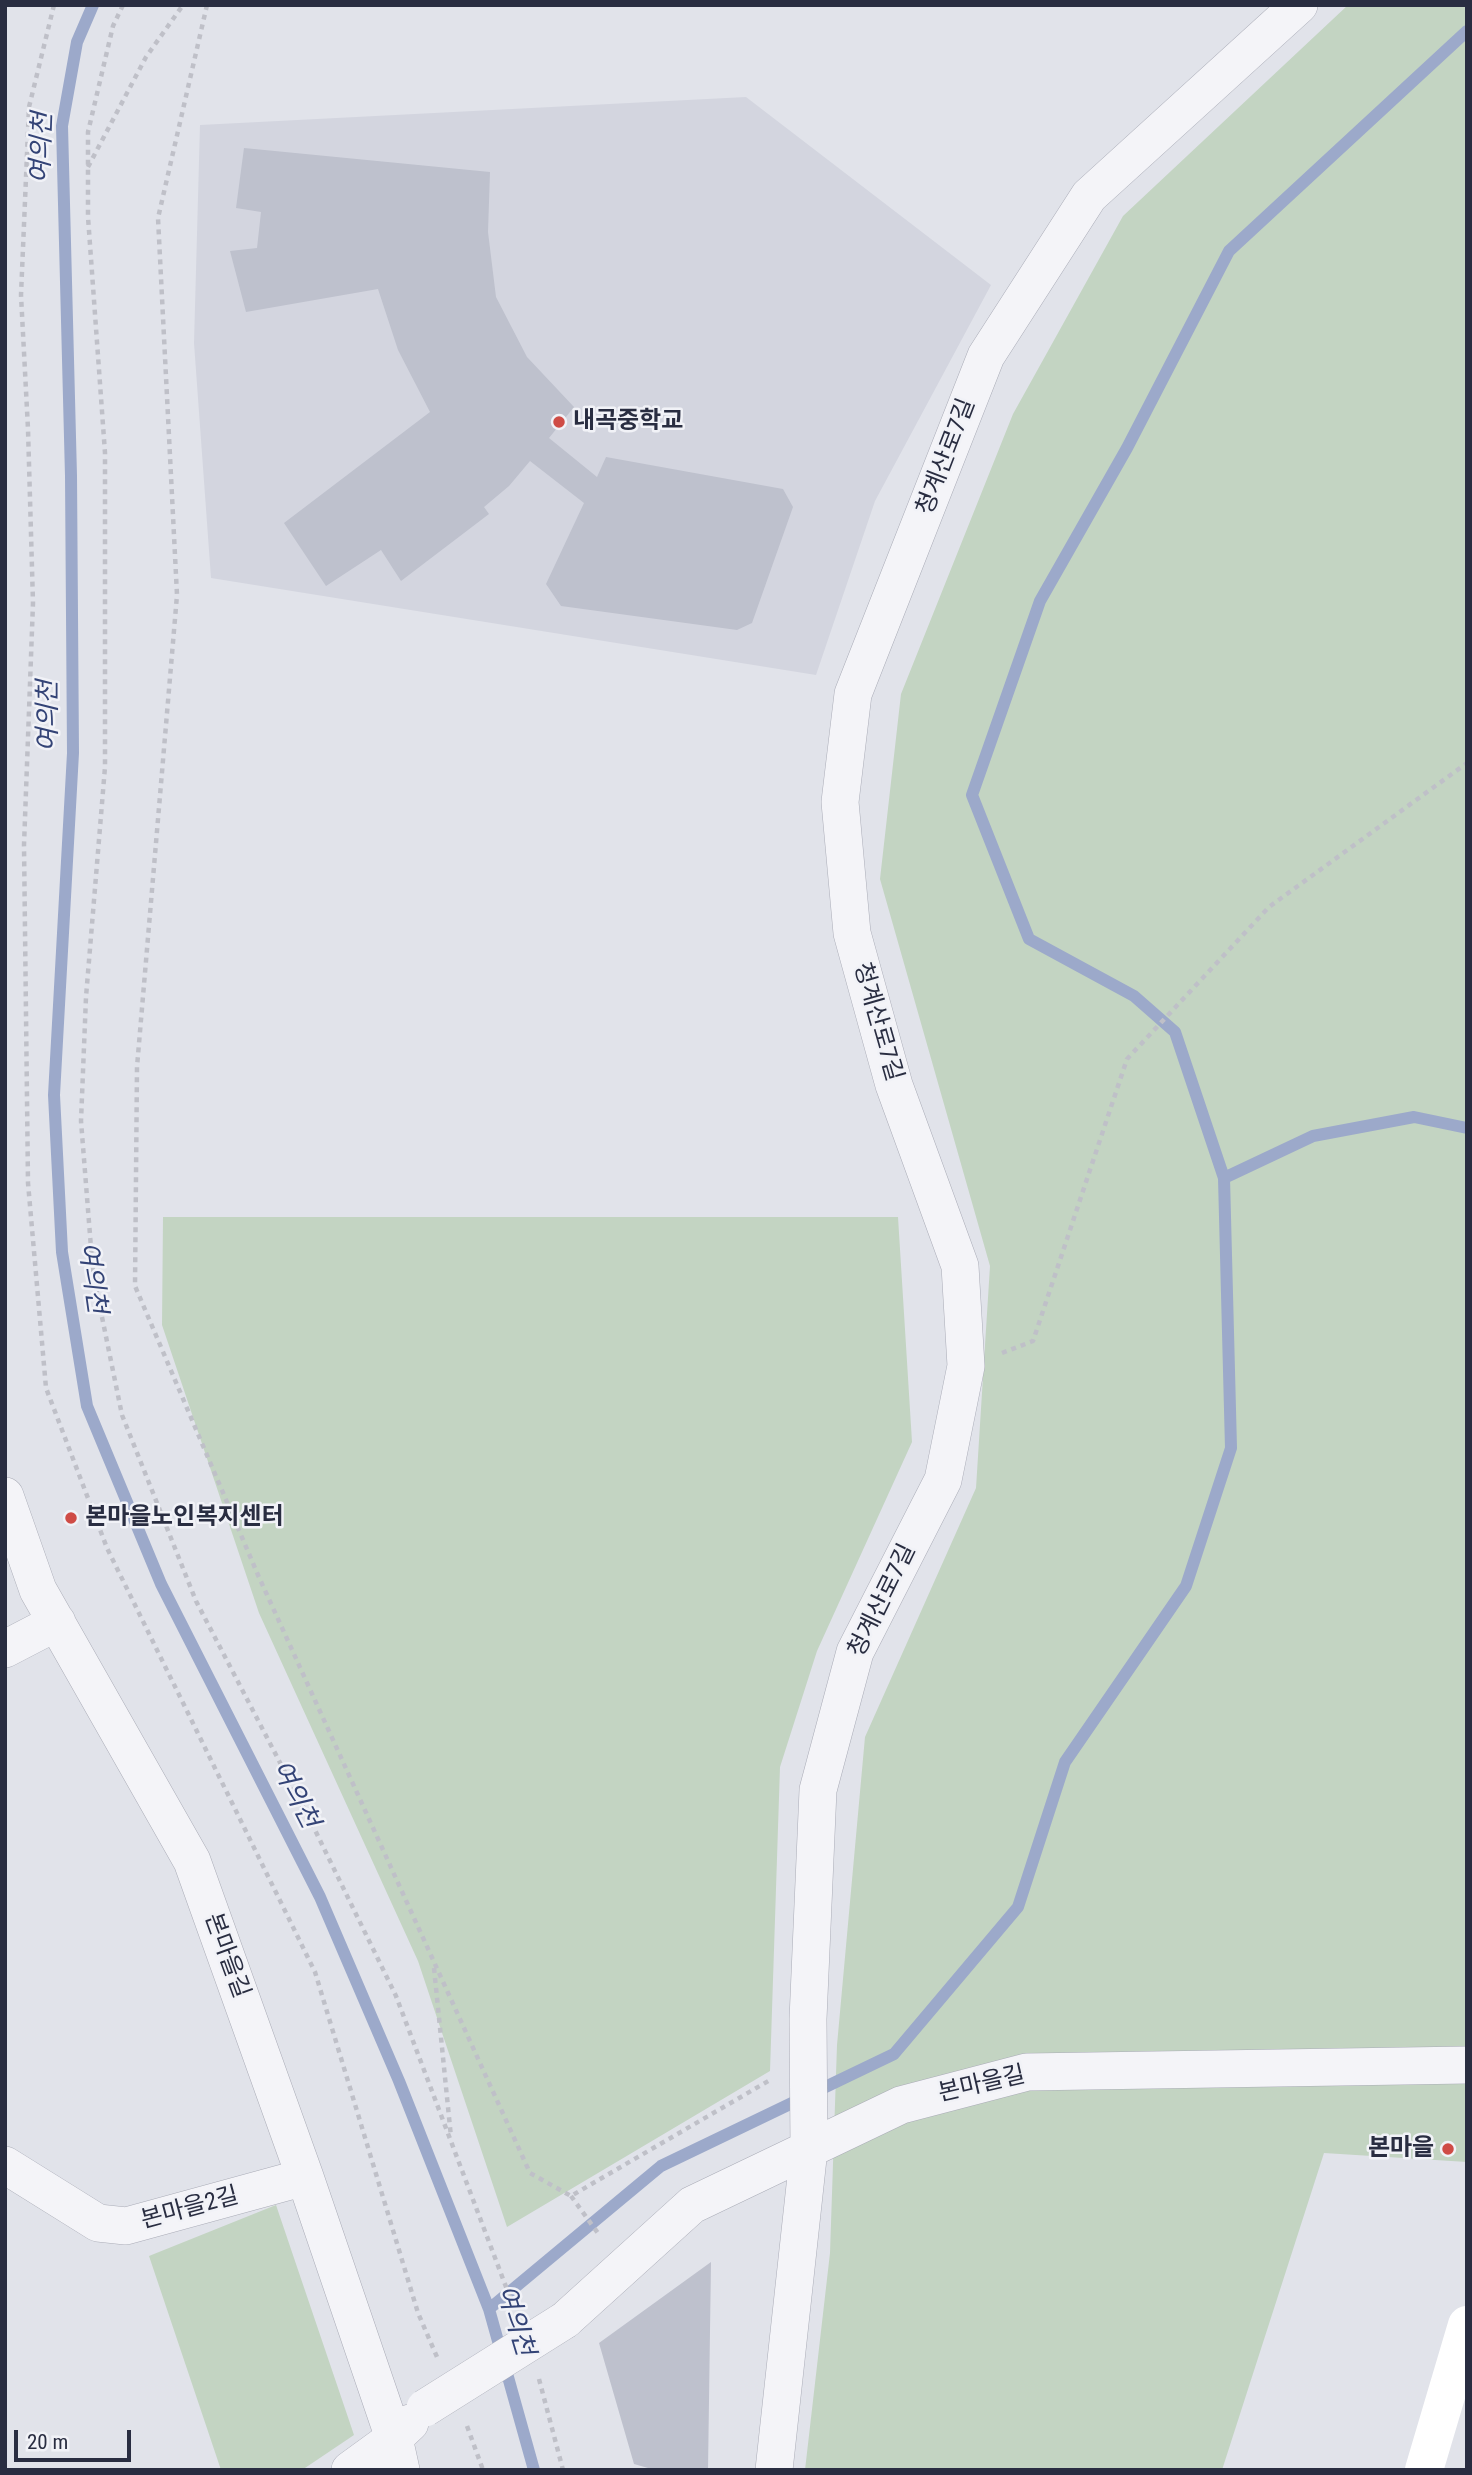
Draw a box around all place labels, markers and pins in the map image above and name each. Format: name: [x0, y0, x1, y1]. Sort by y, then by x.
place label: 내곡중학교: [573, 408, 683, 436]
marker: 내곡중학교: [551, 414, 567, 430]
place label: 본마을노인복지센터: [85, 1504, 284, 1532]
marker: 본마을노인복지센터: [63, 1510, 79, 1526]
place label: 본마을: [1368, 2135, 1434, 2163]
marker: 본마을: [1440, 2141, 1456, 2157]

